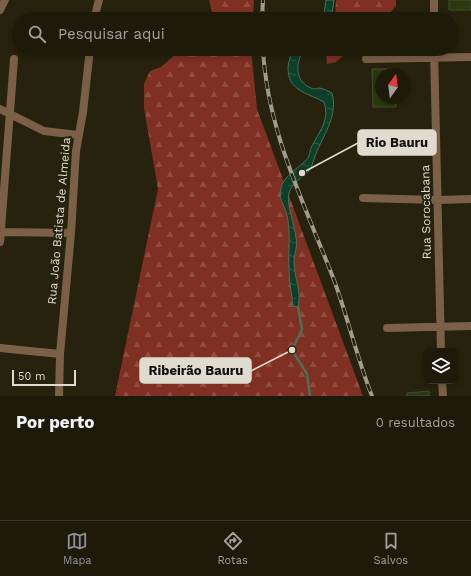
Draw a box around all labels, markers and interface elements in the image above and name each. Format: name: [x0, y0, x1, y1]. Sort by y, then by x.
search box: [12, 12, 459, 56]
icon: search: [26, 23, 48, 45]
text: Pesquisar aqui: [58, 25, 165, 43]
north arrow: [375, 68, 411, 104]
callout: Rio Bauru: [358, 130, 436, 155]
text: Rio Bauru: [366, 135, 428, 150]
street label: Rua João Batista de Almeida: [45, 137, 73, 305]
street label: Rua Sorocabana: [418, 164, 434, 259]
map controls: [423, 348, 459, 384]
button: layers: [423, 348, 459, 384]
callout: Ribeirão Bauru: [140, 358, 251, 383]
text: Ribeirão Bauru: [149, 363, 243, 378]
scale bar: [12, 368, 76, 387]
text: 50 m: [18, 370, 45, 383]
text: Por perto: [16, 412, 94, 432]
text: 0 resultados: [376, 415, 455, 430]
tab: Mapa: [63, 530, 92, 567]
tab: Rotas: [217, 530, 248, 567]
tab: Salvos: [374, 530, 408, 567]

